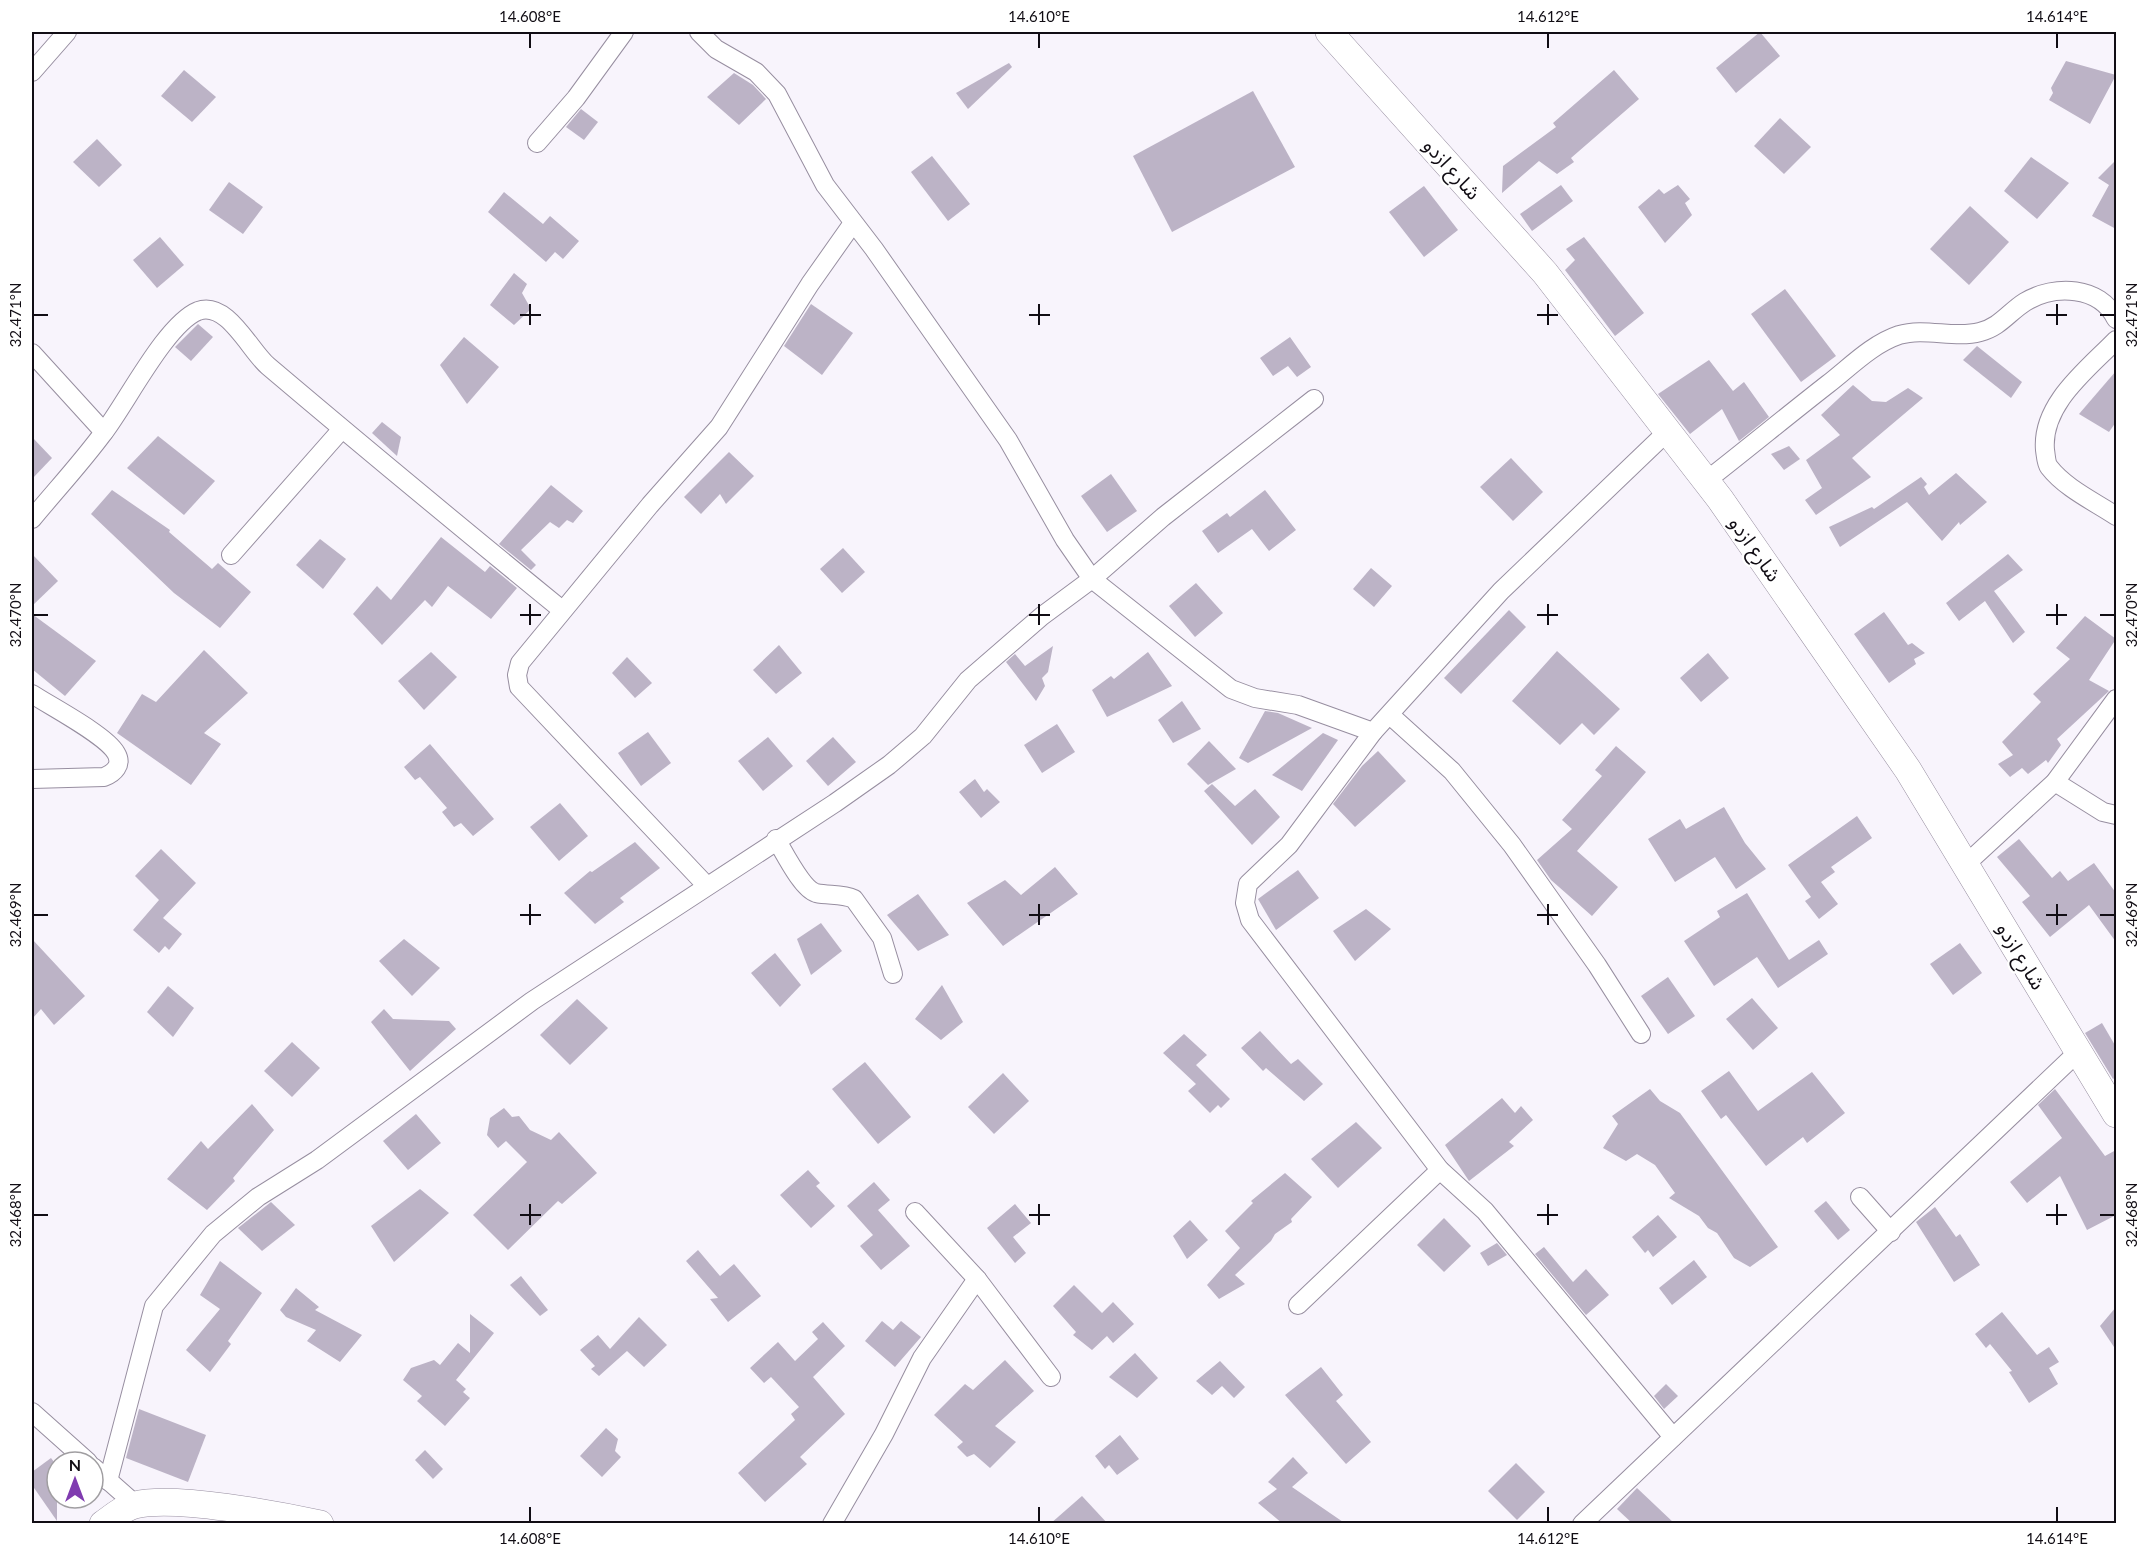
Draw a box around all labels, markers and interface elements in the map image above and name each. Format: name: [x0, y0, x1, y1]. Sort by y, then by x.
text: 14.608°E: [499, 7, 561, 25]
text: 14.610°E: [1008, 7, 1070, 25]
text: 14.612°E: [1517, 7, 1579, 25]
text: 14.614°E: [2026, 7, 2088, 25]
street label: شارع ازدو: [1416, 133, 1486, 207]
text: 32.471°N: [6, 283, 24, 347]
text: 32.471°N: [2122, 283, 2140, 347]
street label: شارع ازدو: [1721, 511, 1787, 588]
text: 32.470°N: [6, 583, 24, 647]
text: 32.470°N: [2122, 583, 2140, 647]
text: 32.469°N: [6, 883, 24, 947]
text: 32.469°N: [2122, 883, 2140, 947]
street label: شارع ازدو: [1989, 918, 2051, 995]
text: 32.468°N: [6, 1183, 24, 1247]
text: 32.468°N: [2122, 1183, 2140, 1247]
north arrow: [45, 1450, 105, 1510]
text: N: [69, 1455, 81, 1474]
text: 14.608°E: [499, 1529, 561, 1547]
text: 14.610°E: [1008, 1529, 1070, 1547]
text: 14.612°E: [1517, 1529, 1579, 1547]
text: 14.614°E: [2026, 1529, 2088, 1547]

